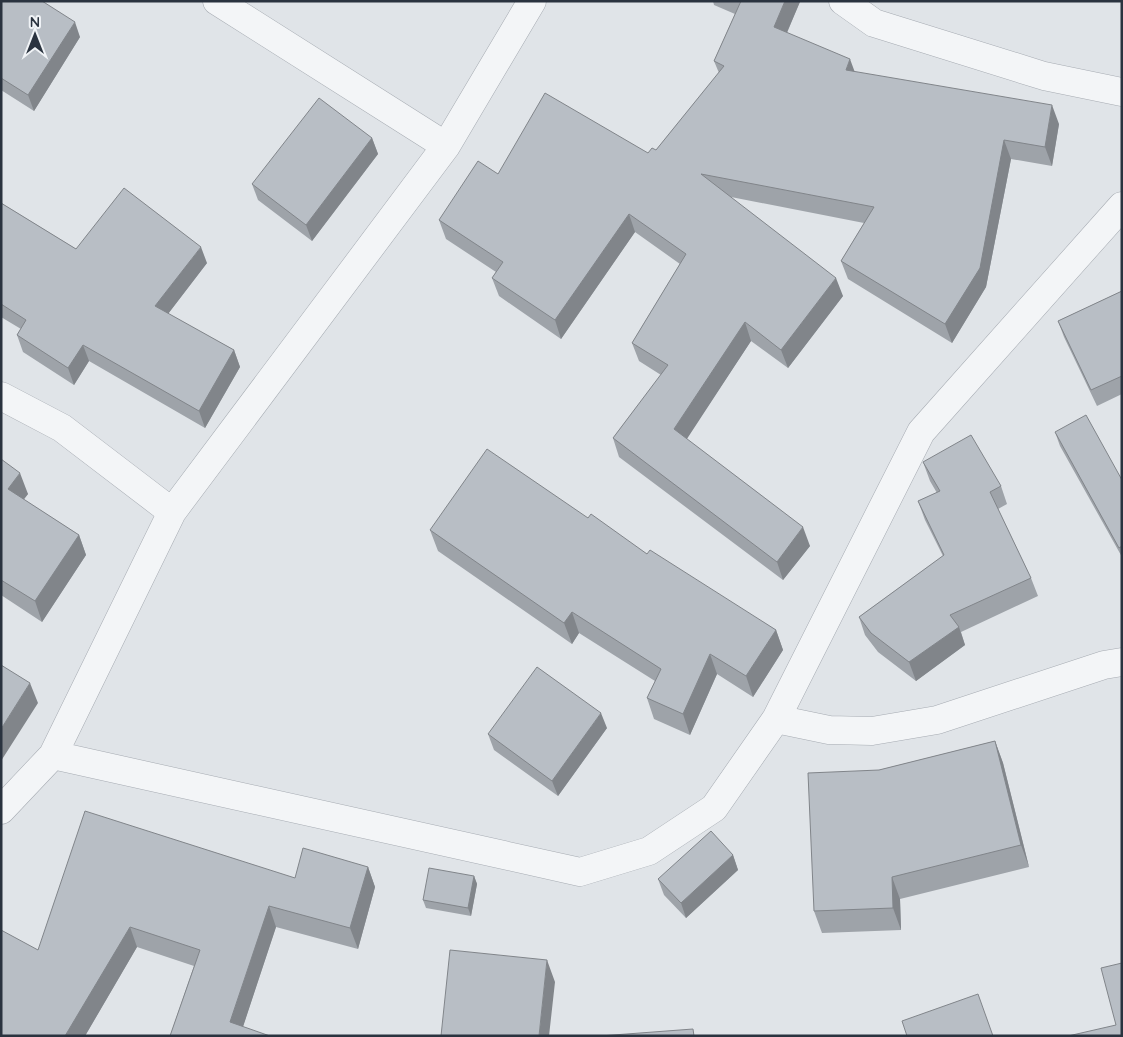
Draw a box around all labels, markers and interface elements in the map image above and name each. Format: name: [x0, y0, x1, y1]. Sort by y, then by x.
north arrow: [10, 10, 60, 60]
text: N: [30, 13, 40, 31]

